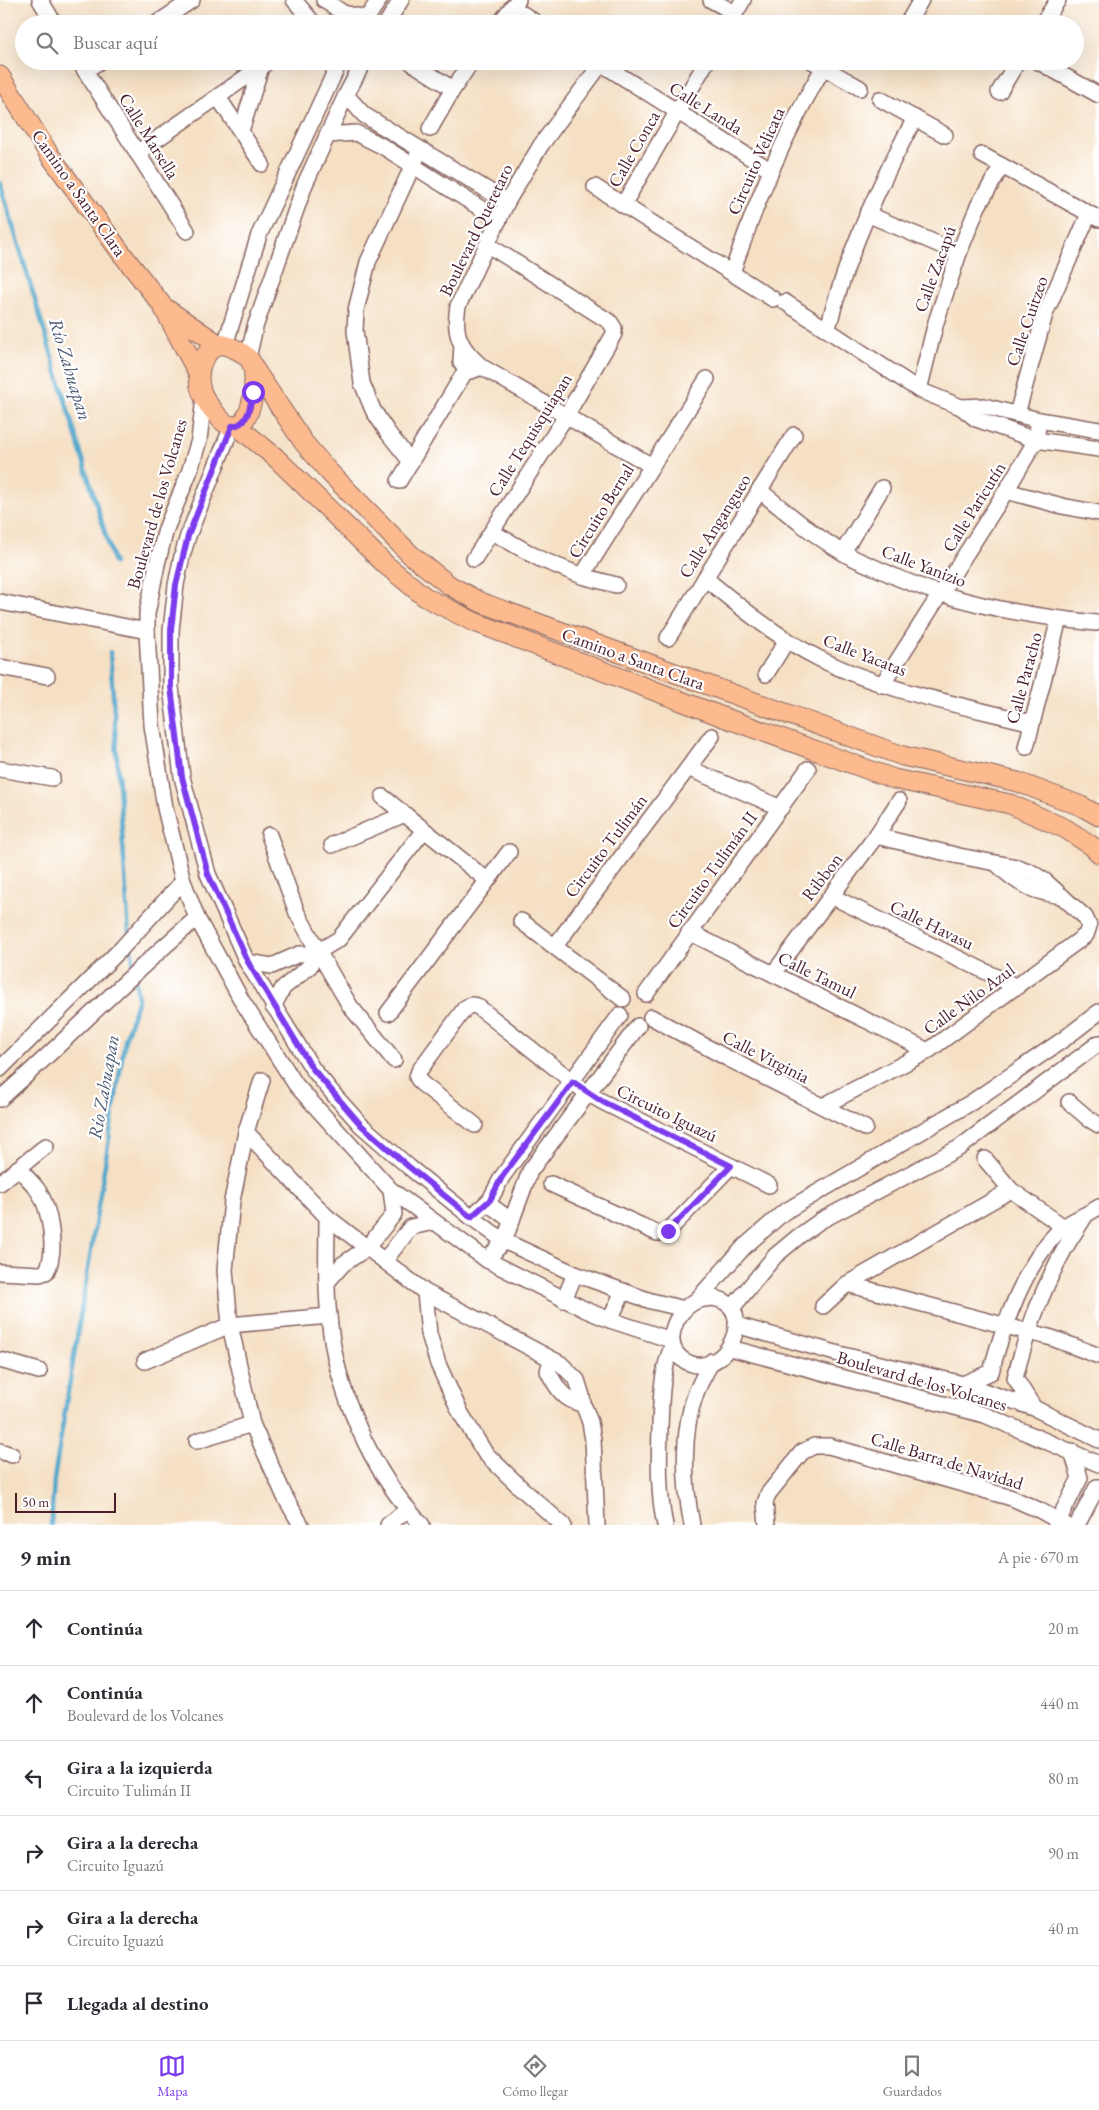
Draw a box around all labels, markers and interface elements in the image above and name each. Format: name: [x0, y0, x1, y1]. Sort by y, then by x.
search box: [15, 15, 1084, 70]
icon: search: [33, 29, 61, 57]
text: Buscar aquí: [73, 30, 158, 55]
street label: Calle Landa: [665, 76, 748, 140]
street label: Calle Marsella: [114, 89, 185, 184]
street label: Circuito Velicata: [722, 103, 790, 218]
street label: Calle Conca: [602, 106, 665, 191]
street label: Camino a Santa Clara: [27, 125, 132, 261]
street label: Boulevard Queretaro: [433, 160, 518, 300]
street label: Calle Zacapú: [908, 222, 961, 315]
street label: Calle Cuitzeo: [1000, 273, 1053, 369]
water label: Río Zahuapan: [43, 315, 98, 423]
street label: Calle Tequisquiapan: [482, 368, 577, 501]
route start: [242, 381, 265, 404]
street label: Boulevard de los Volcanes: [121, 416, 192, 592]
street label: Calle Paricutín: [937, 457, 1011, 556]
street label: Circuito Bernal: [562, 459, 639, 562]
street label: Calle Angangueo: [673, 469, 756, 582]
street label: Calle Yanizio: [878, 539, 970, 592]
street label: Camino a Santa Clara: [559, 622, 708, 695]
street label: Calle Yacatas: [820, 628, 910, 681]
street label: Calle Paracho: [1000, 629, 1047, 726]
street label: Circuito Tulimán: [559, 789, 652, 902]
street label: Circuito Tulimán II: [661, 807, 762, 933]
street label: Ribbon: [796, 848, 847, 905]
street label: Calle Havasu: [886, 894, 978, 955]
street label: Calle Tamul: [774, 946, 860, 1003]
street label: Calle Nilo Azul: [918, 958, 1019, 1039]
street label: Calle Virginia: [719, 1025, 814, 1089]
water label: Río Zahuapan: [82, 1033, 125, 1141]
street label: Circuito Iguazú: [613, 1078, 722, 1147]
route end: [657, 1220, 680, 1243]
street label: Boulevard de los Volcanes: [834, 1345, 1010, 1416]
street label: Calle Barra de Navidad: [868, 1426, 1027, 1495]
scale bar: [15, 1490, 116, 1513]
text: 50 m: [22, 1493, 49, 1511]
text: 9 min: [20, 1544, 71, 1571]
text: A pie · 670 m: [998, 1547, 1079, 1568]
icon: ahead: [20, 1614, 48, 1642]
text: Continúa: [67, 1616, 143, 1641]
text: 20 m: [1048, 1618, 1079, 1639]
text: Continúa: [67, 1680, 143, 1705]
icon: ahead: [20, 1689, 48, 1717]
text: 440 m: [1040, 1693, 1079, 1714]
text: Boulevard de los Volcanes: [67, 1705, 223, 1726]
text: Gira a la izquierda: [67, 1755, 213, 1780]
icon: left: [20, 1764, 48, 1792]
text: 80 m: [1048, 1768, 1079, 1789]
text: Circuito Tulimán II: [67, 1780, 191, 1801]
text: Gira a la derecha: [67, 1830, 198, 1855]
icon: right: [20, 1839, 48, 1867]
text: 90 m: [1048, 1843, 1079, 1864]
text: Circuito Iguazú: [67, 1855, 164, 1876]
text: Gira a la derecha: [67, 1905, 198, 1930]
icon: right: [20, 1914, 48, 1942]
text: 40 m: [1048, 1918, 1079, 1939]
text: Circuito Iguazú: [67, 1930, 164, 1951]
icon: arrive: [20, 1989, 48, 2017]
text: Llegada al destino: [67, 1991, 209, 2016]
tab: Mapa: [157, 2052, 188, 2100]
tab: Cómo llegar: [502, 2052, 568, 2100]
tab: Guardados: [883, 2052, 942, 2100]

